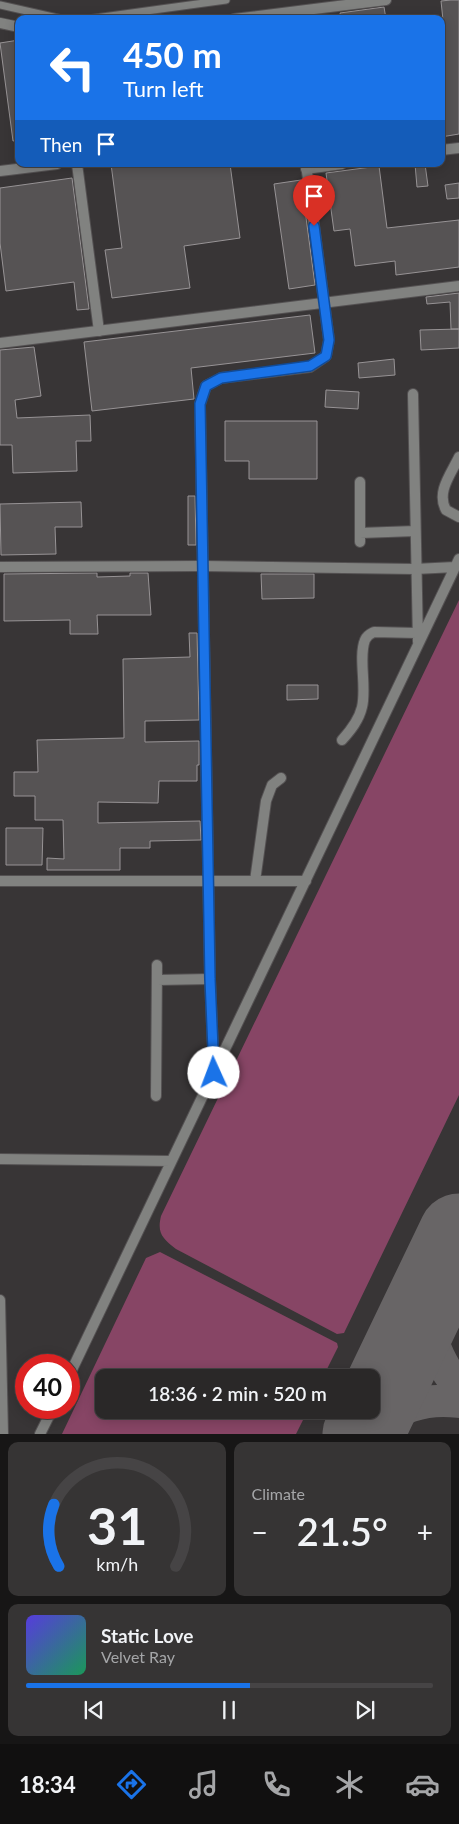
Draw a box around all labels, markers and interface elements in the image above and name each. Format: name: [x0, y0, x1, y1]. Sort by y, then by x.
text: 450 m: [123, 33, 222, 75]
icon: left: [40, 35, 105, 100]
text: Turn left: [123, 75, 204, 102]
icon: arrive: [92, 130, 120, 158]
text: Then: [40, 133, 82, 156]
pin: [293, 175, 335, 226]
icon: arrive: [300, 182, 328, 210]
position arrow: [187, 1046, 239, 1098]
speed limit sign: 40: [15, 1354, 80, 1419]
text: 18:36 · 2 min · 520 m: [148, 1382, 327, 1405]
text: Climate: [252, 1484, 305, 1503]
text: 31: [87, 1494, 147, 1556]
text: 21.5°: [297, 1508, 388, 1554]
text: −: [252, 1515, 268, 1549]
text: +: [417, 1515, 433, 1549]
text: km/h: [96, 1553, 138, 1575]
text: Static Love: [101, 1624, 193, 1647]
text: Velvet Ray: [101, 1647, 175, 1666]
icon: previous: [80, 1696, 108, 1724]
icon: pause: [215, 1696, 243, 1724]
icon: next: [351, 1696, 379, 1724]
icon: directions: [114, 1767, 149, 1802]
icon: music: [186, 1767, 221, 1802]
icon: phone: [259, 1767, 294, 1802]
icon: climate: [332, 1767, 367, 1802]
icon: car: [405, 1767, 440, 1802]
text: 18:34: [19, 1771, 76, 1798]

